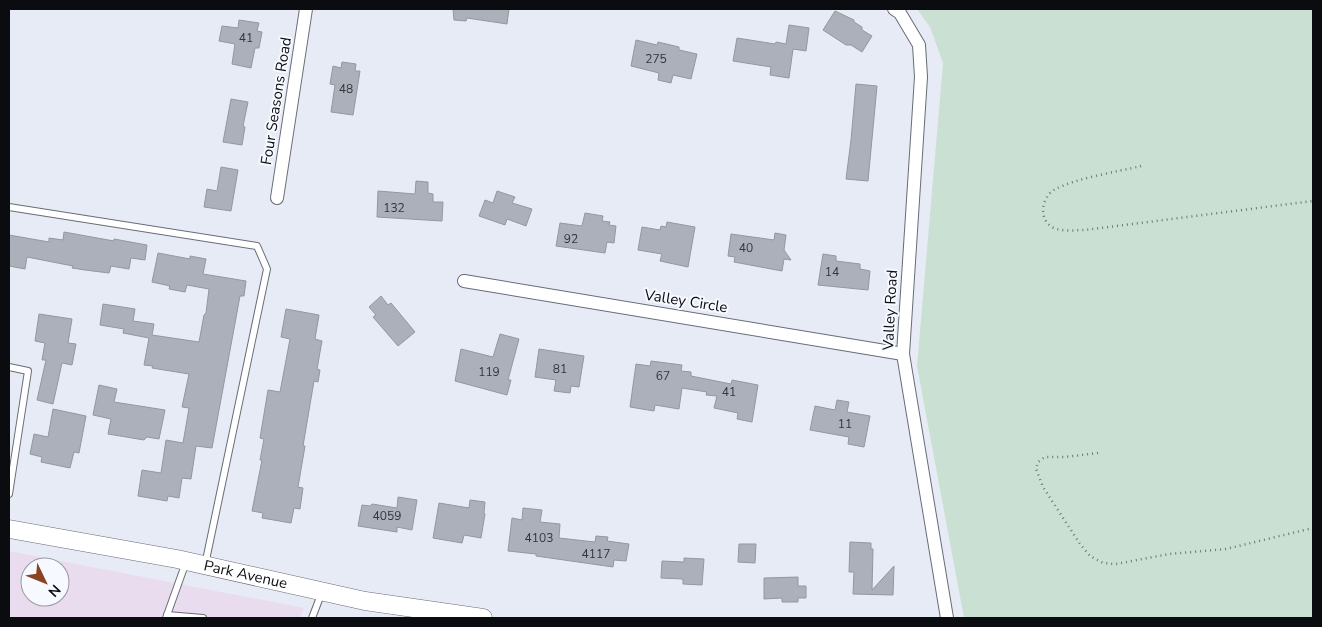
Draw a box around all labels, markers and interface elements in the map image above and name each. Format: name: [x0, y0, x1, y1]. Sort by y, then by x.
house number: 41: [239, 30, 253, 46]
street label: Four Seasons Road: [256, 36, 296, 166]
house number: 275: [645, 51, 667, 67]
house number: 48: [339, 81, 353, 97]
house number: 132: [383, 200, 405, 216]
house number: 92: [564, 231, 578, 247]
house number: 40: [739, 240, 753, 256]
house number: 14: [825, 264, 839, 280]
street label: Valley Road: [878, 269, 902, 352]
street label: Valley Circle: [642, 284, 729, 317]
house number: 81: [553, 361, 567, 377]
house number: 119: [478, 364, 500, 380]
house number: 67: [656, 368, 670, 384]
house number: 41: [722, 384, 736, 400]
house number: 11: [838, 416, 852, 432]
house number: 4059: [373, 508, 401, 524]
house number: 4103: [525, 530, 553, 546]
house number: 4117: [582, 546, 610, 562]
street label: Park Avenue: [202, 555, 289, 593]
north arrow: [20, 557, 70, 607]
text: N: [44, 580, 65, 601]

